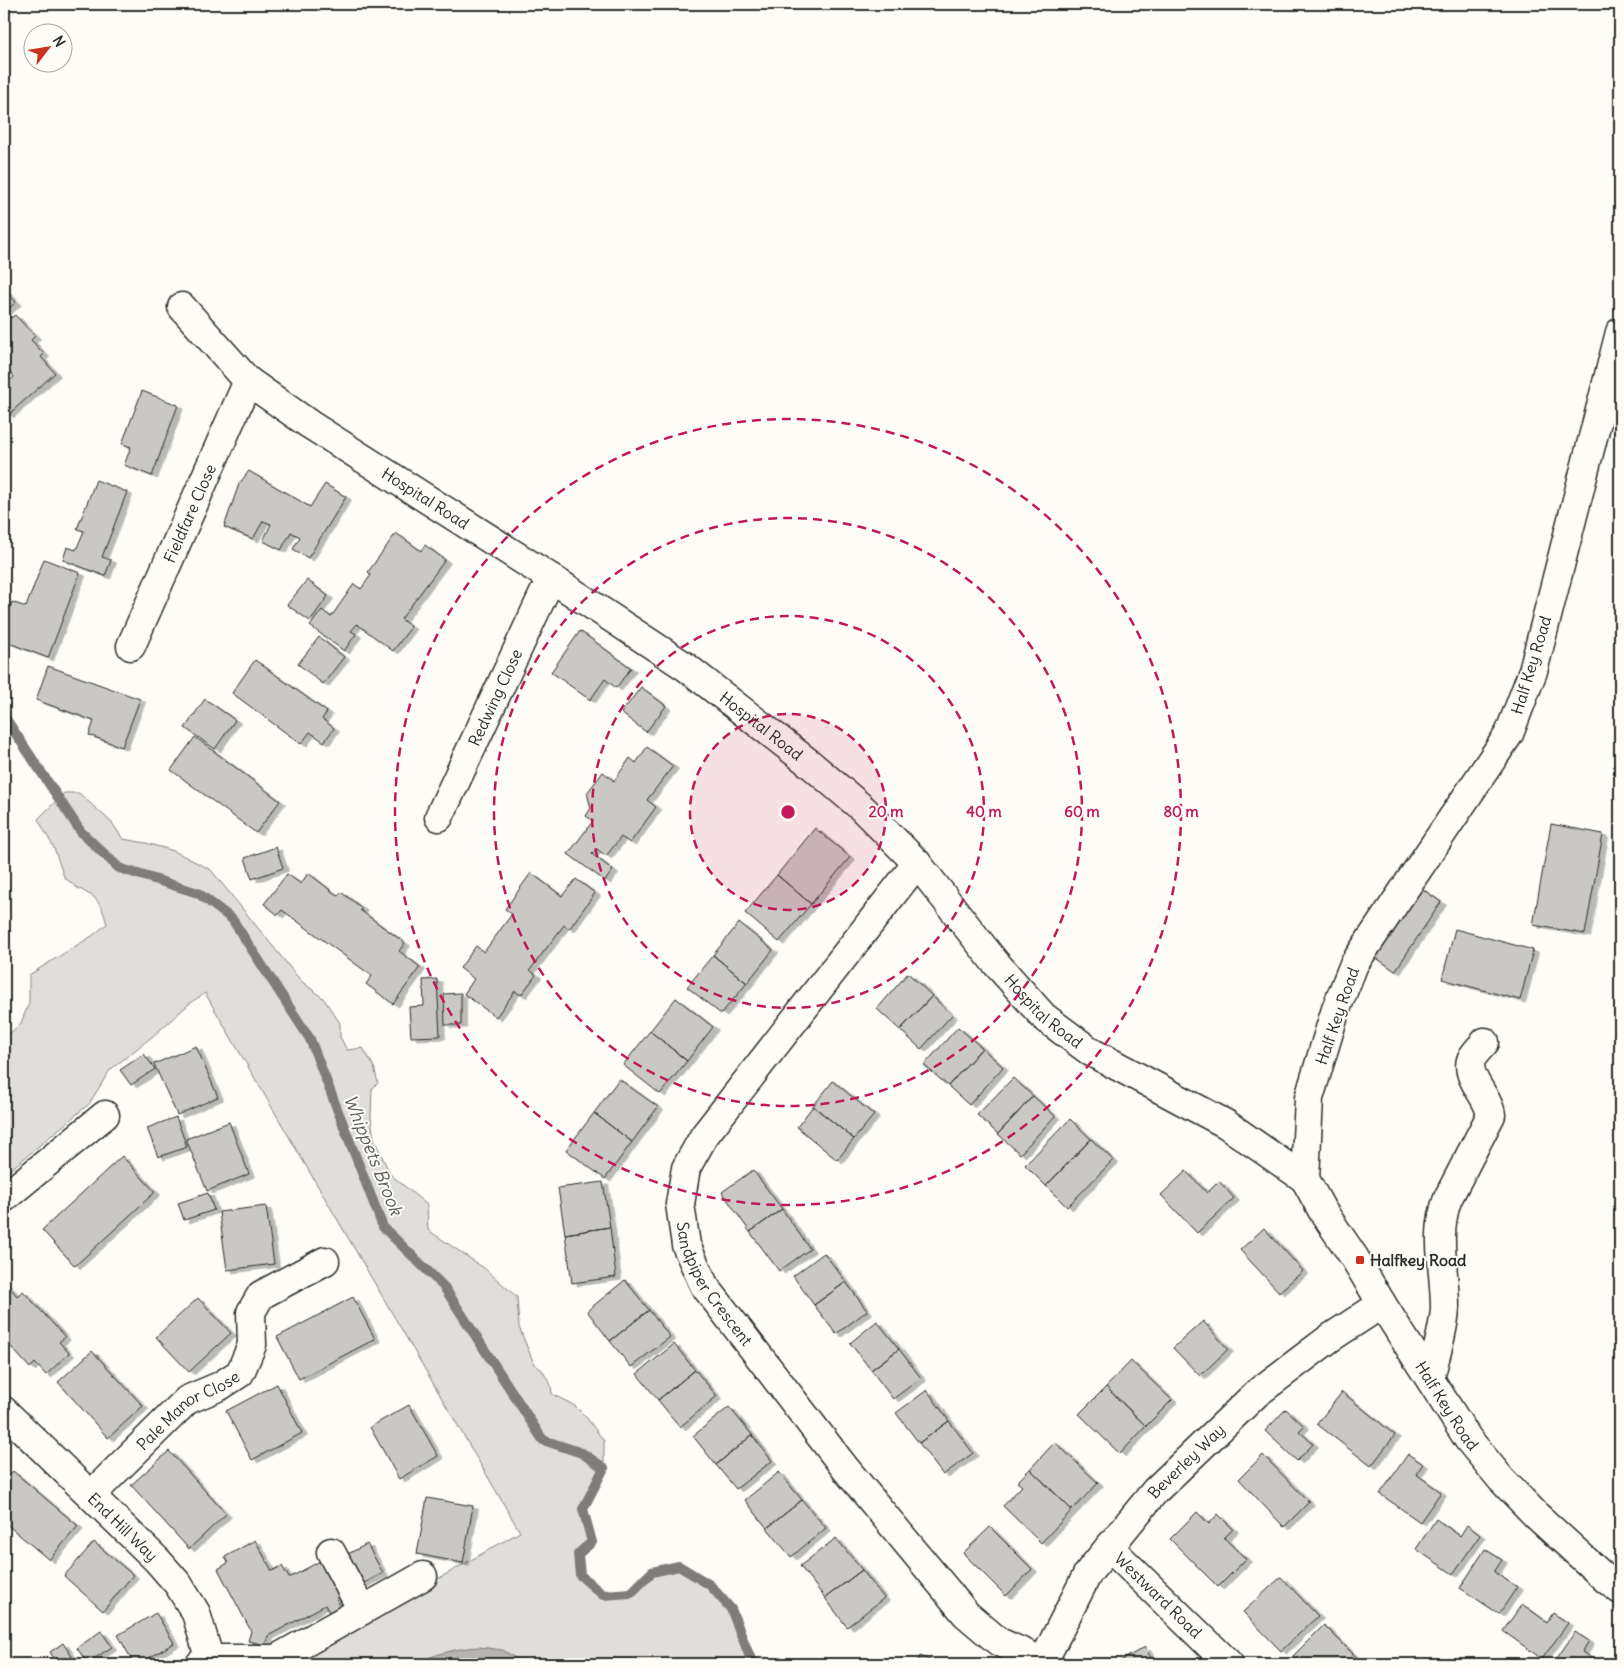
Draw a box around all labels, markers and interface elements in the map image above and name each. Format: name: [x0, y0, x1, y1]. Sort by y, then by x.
north arrow: [22, 22, 72, 72]
text: N: [49, 33, 69, 50]
street label: Fieldfare Close: [159, 461, 220, 566]
street label: Hospital Road: [378, 463, 473, 533]
street label: Half Key Road: [1507, 613, 1555, 717]
street label: Redwing Close: [464, 646, 526, 749]
street label: Hospital Road: [716, 687, 807, 765]
text: 20 m: [869, 802, 903, 821]
text: 40 m: [966, 802, 1002, 821]
text: 60 m: [1064, 802, 1100, 821]
text: 80 m: [1163, 802, 1199, 821]
centre of rings: [779, 803, 797, 821]
street label: Half Key Road: [1311, 965, 1363, 1067]
street label: Hospital Road: [1000, 970, 1087, 1052]
water label: Whippets Brook: [339, 1091, 409, 1220]
street label: Sandpiper Crescent: [673, 1220, 757, 1350]
place label: Halfkey Road: [1370, 1250, 1467, 1271]
marker: Halfkey Road: [1354, 1254, 1366, 1266]
street label: Half Key Road: [1411, 1358, 1483, 1454]
street label: Pale Manor Close: [132, 1366, 243, 1454]
street label: Beverley Way: [1143, 1419, 1229, 1502]
street label: End Hill Way: [84, 1488, 162, 1565]
street label: Westward Road: [1111, 1548, 1206, 1642]

